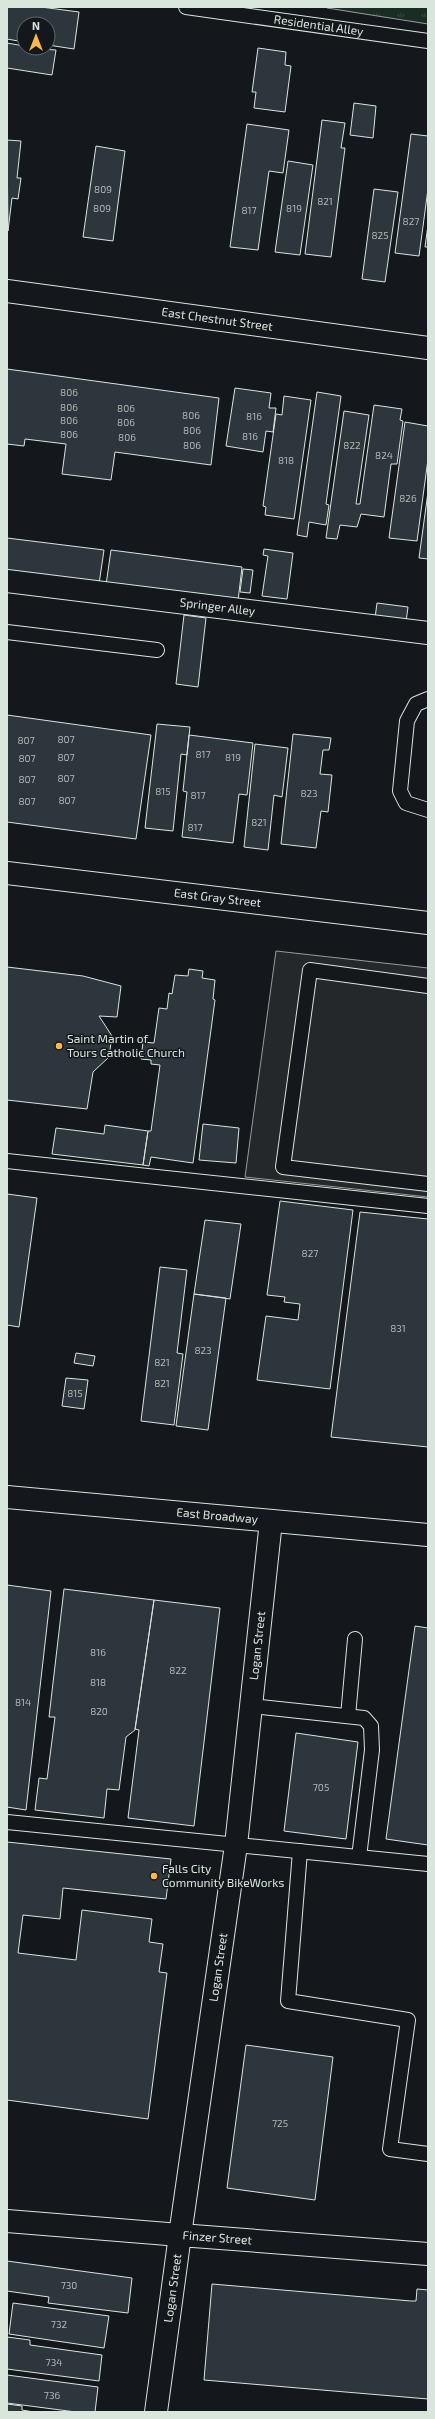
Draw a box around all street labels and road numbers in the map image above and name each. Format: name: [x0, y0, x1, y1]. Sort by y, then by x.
street label: Residential Alley: [273, 11, 365, 38]
street label: East Chestnut Street: [161, 304, 274, 333]
street label: Springer Alley: [179, 594, 257, 618]
street label: East Gray Street: [173, 885, 262, 909]
street label: East Broadway: [176, 1504, 259, 1526]
street label: Logan Street: [246, 1610, 267, 1681]
street label: Logan Street: [206, 1931, 229, 2002]
street label: Finzer Street: [182, 2227, 253, 2247]
street label: Logan Street: [160, 2252, 183, 2323]

